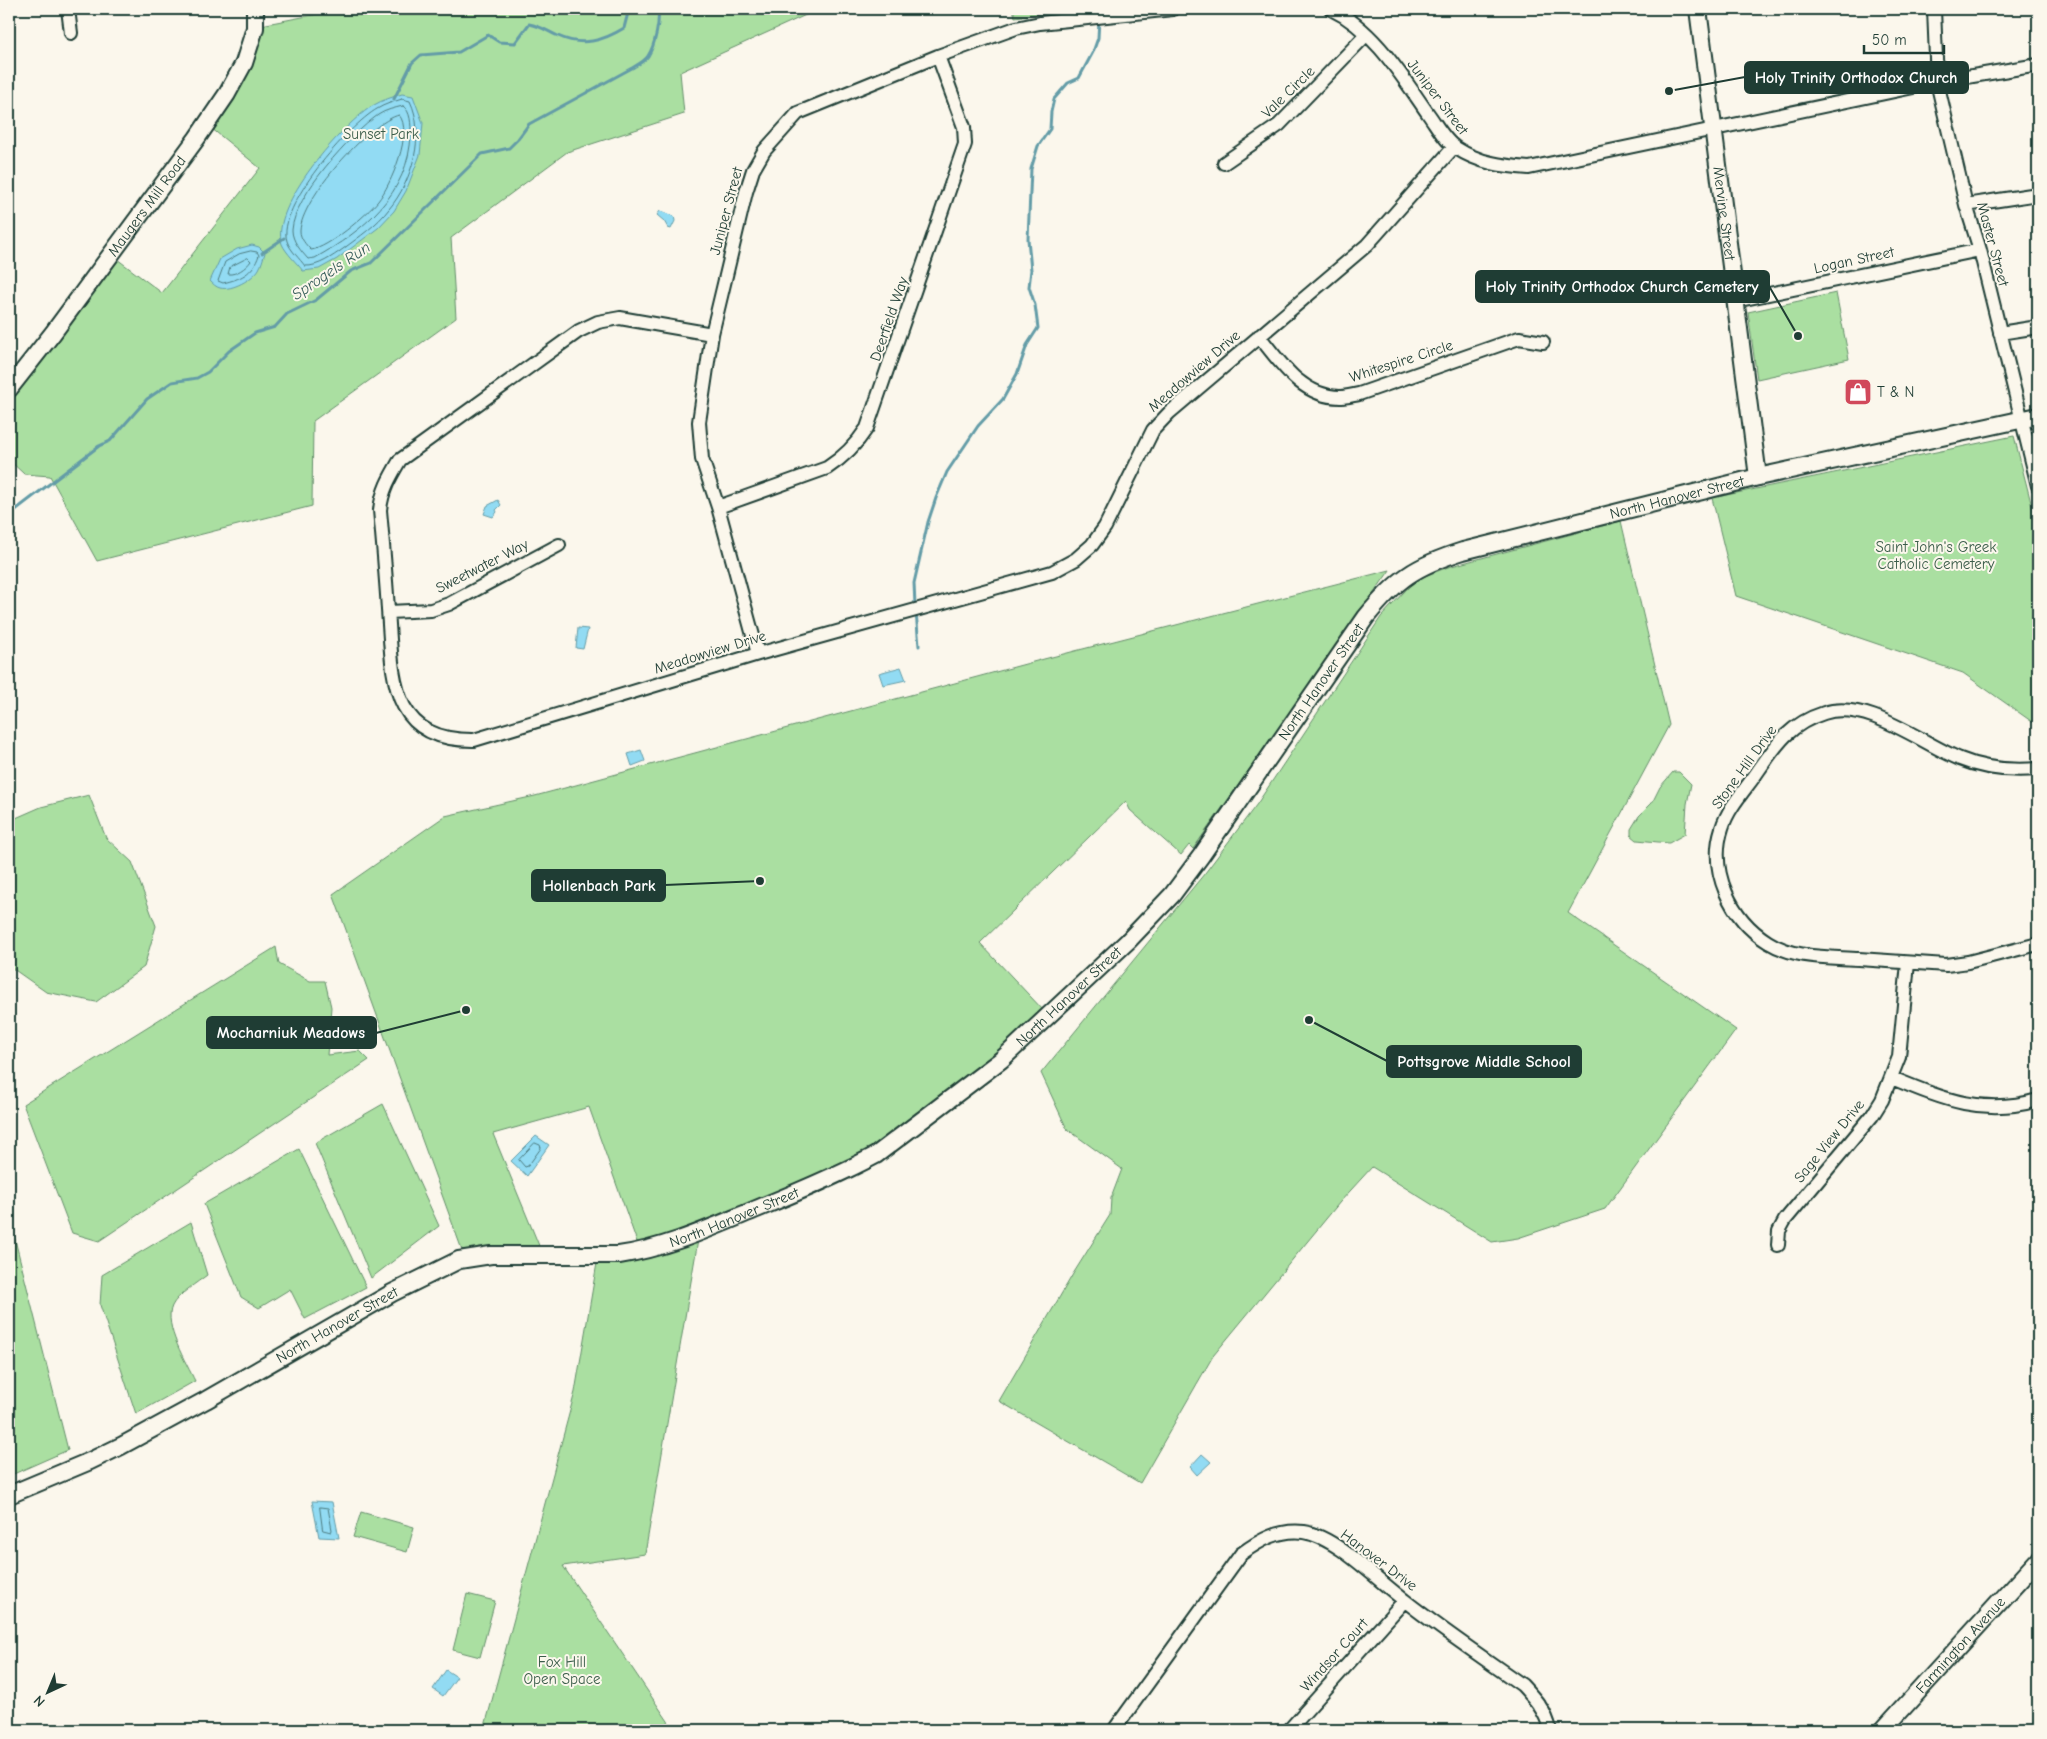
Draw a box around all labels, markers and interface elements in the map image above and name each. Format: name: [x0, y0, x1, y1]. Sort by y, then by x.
scale bar: [1864, 22, 1944, 54]
text: 50 m: [1872, 31, 1907, 49]
street label: Juniper Street: [1404, 56, 1473, 139]
street label: Vale Circle: [1258, 62, 1319, 122]
callout: Holy Trinity Orthodox Church: [1745, 62, 1968, 93]
text: Holy Trinity Orthodox Church: [1755, 69, 1957, 87]
park label: Sunset Park: [343, 125, 420, 143]
street label: Maugers Mill Road: [104, 152, 190, 260]
street label: Juniper Street: [706, 164, 747, 257]
street label: Mervine Street: [1709, 165, 1739, 262]
street label: Master Street: [1973, 200, 2013, 289]
water label: Sprogels Run: [289, 238, 374, 304]
street label: Logan Street: [1812, 243, 1897, 277]
callout: Holy Trinity Orthodox Church Cemetery: [1476, 271, 1769, 302]
street label: Deerfield Way: [866, 274, 912, 364]
text: Holy Trinity Orthodox Church Cemetery: [1486, 278, 1759, 296]
street label: Meadowview Drive: [1144, 326, 1244, 416]
street label: Whitespire Circle: [1347, 336, 1455, 386]
shop icon: T & N: [1843, 377, 1873, 407]
place label: T & N: [1877, 383, 1914, 401]
street label: North Hanover Street: [1608, 472, 1747, 523]
street label: Sweetwater Way: [433, 535, 532, 597]
park label: Saint John's Greek Catholic Cemetery: [1875, 538, 1997, 573]
street label: North Hanover Street: [1275, 619, 1368, 744]
street label: Meadowview Drive: [652, 626, 769, 678]
street label: Stone Hill Drive: [1708, 721, 1781, 812]
callout: Hollenbach Park: [532, 870, 665, 901]
text: Hollenbach Park: [542, 877, 656, 895]
street label: North Hanover Street: [1012, 942, 1126, 1050]
callout: Mocharniuk Meadows: [207, 1017, 376, 1048]
text: Mocharniuk Meadows: [217, 1024, 365, 1042]
callout: Pottsgrove Middle School: [1387, 1046, 1581, 1077]
text: Pottsgrove Middle School: [1397, 1053, 1571, 1071]
street label: Sage View Drive: [1790, 1095, 1868, 1186]
street label: North Hanover Street: [667, 1183, 802, 1251]
street label: North Hanover Street: [273, 1282, 401, 1367]
street label: Hanover Drive: [1337, 1525, 1421, 1595]
street label: Farmington Avenue: [1912, 1593, 2009, 1697]
street label: Windsor Court: [1296, 1614, 1372, 1696]
park label: Fox Hill Open Space: [523, 1653, 601, 1688]
north arrow: [22, 1666, 72, 1716]
text: N: [30, 1692, 49, 1710]

